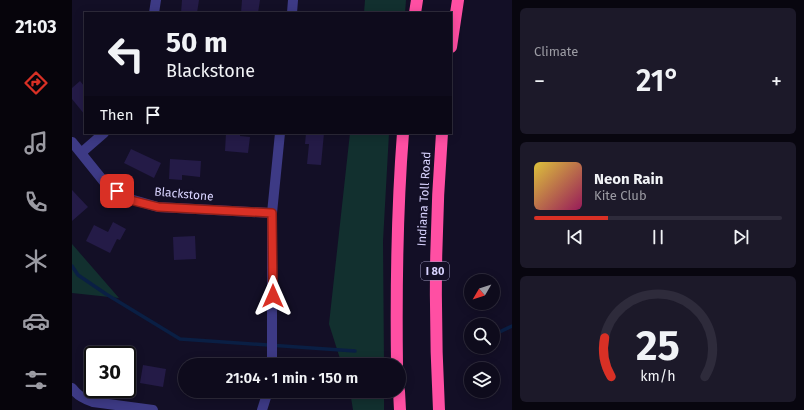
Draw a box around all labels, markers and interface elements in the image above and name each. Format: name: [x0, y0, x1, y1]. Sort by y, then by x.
text: 21:03: [15, 16, 57, 38]
text: 50 m: [166, 26, 228, 59]
icon: left: [100, 28, 152, 80]
text: Climate: [534, 44, 578, 59]
text: Blackstone: [166, 60, 255, 82]
text: 21°: [636, 63, 680, 99]
text: −: [534, 68, 545, 95]
text: +: [771, 68, 782, 95]
icon: directions: [22, 69, 50, 97]
icon: arrive: [142, 104, 164, 126]
text: Then: [100, 106, 134, 124]
icon: music: [22, 129, 50, 157]
street label: Indiana Toll Road: [415, 151, 433, 247]
text: Neon Rain: [594, 170, 663, 188]
pin: [100, 174, 134, 208]
icon: arrive: [106, 180, 128, 202]
street label: Blackstone: [154, 184, 214, 204]
icon: phone: [22, 188, 50, 216]
text: Kite Club: [594, 188, 647, 203]
icon: previous: [564, 226, 586, 248]
icon: pause: [647, 226, 669, 248]
icon: next: [730, 226, 752, 248]
icon: climate: [22, 247, 50, 275]
road number: I 80: [421, 262, 449, 280]
north arrow: [464, 274, 500, 310]
map controls: [464, 274, 500, 398]
position arrow: [252, 275, 294, 317]
icon: car: [22, 307, 50, 335]
button: search: [464, 318, 500, 354]
text: 25: [636, 321, 680, 371]
speed limit sign: 30: [84, 346, 136, 398]
button: layers: [464, 362, 500, 398]
icon: filters: [22, 366, 50, 394]
text: km/h: [640, 368, 676, 385]
text: 21:04 · 1 min · 150 m: [226, 369, 358, 387]

